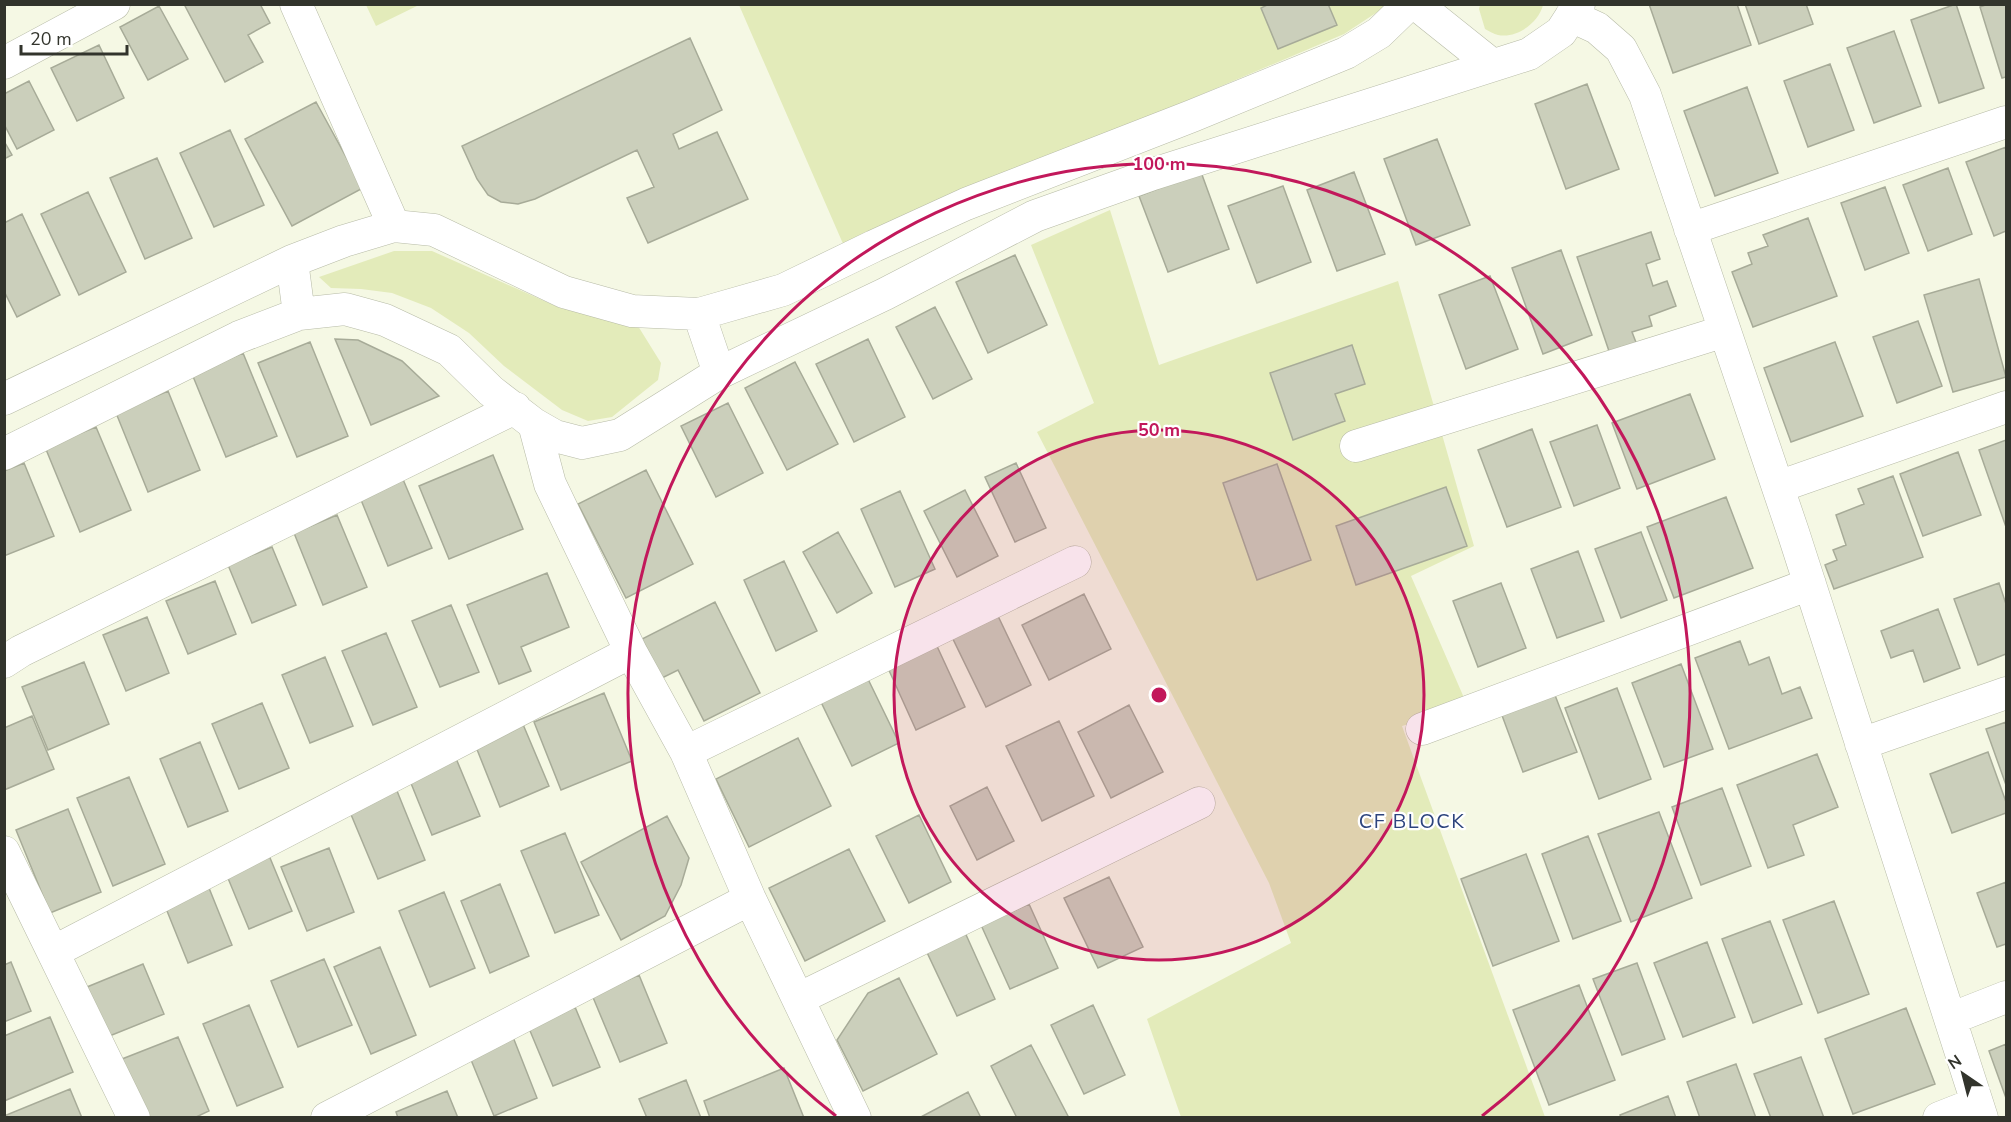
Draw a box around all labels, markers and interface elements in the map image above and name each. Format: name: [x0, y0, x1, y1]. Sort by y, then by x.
scale bar: [21, 18, 128, 56]
text: 20 m: [30, 27, 72, 51]
text: 100 m: [1132, 152, 1186, 176]
text: 50 m: [1138, 418, 1180, 442]
centre of rings: [1149, 685, 1169, 705]
district label: CF BLOCK: [1359, 808, 1465, 835]
north arrow: [1933, 1044, 1993, 1104]
text: N: [1944, 1050, 1966, 1075]

